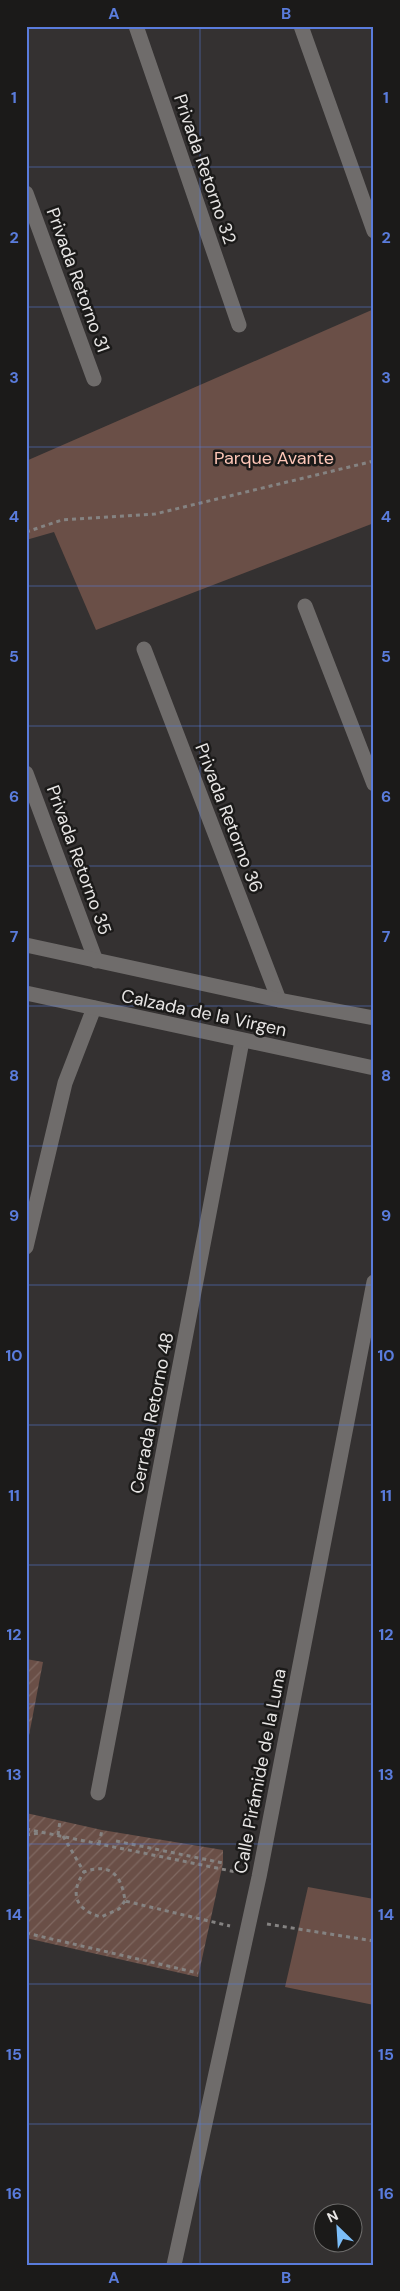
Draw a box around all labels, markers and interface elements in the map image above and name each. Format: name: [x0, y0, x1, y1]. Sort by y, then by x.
text: A: [108, 3, 120, 24]
text: B: [281, 3, 291, 24]
text: 1: [11, 87, 17, 108]
text: 1: [383, 87, 389, 108]
street label: Privada Retorno 32: [168, 91, 242, 247]
street label: Privada Retorno 31: [41, 204, 115, 356]
text: 2: [9, 227, 19, 248]
text: 2: [381, 227, 391, 248]
text: 3: [9, 367, 19, 388]
text: 3: [381, 367, 391, 388]
park label: Parque Avante: [214, 446, 334, 470]
text: 4: [9, 506, 19, 527]
text: 4: [381, 506, 391, 527]
text: 5: [9, 646, 19, 667]
text: 5: [381, 646, 391, 667]
street label: Privada Retorno 36: [189, 740, 269, 896]
street label: Privada Retorno 35: [41, 782, 117, 938]
text: 6: [9, 786, 19, 807]
text: 6: [381, 786, 391, 807]
text: 7: [10, 926, 19, 947]
text: 7: [382, 926, 391, 947]
street label: Calzada de la Virgen: [119, 984, 289, 1042]
text: 8: [9, 1065, 19, 1086]
text: 8: [381, 1065, 391, 1086]
text: 9: [9, 1205, 19, 1226]
text: 9: [381, 1205, 391, 1226]
street label: Cerrada Retorno 48: [125, 1330, 179, 1496]
text: 10: [5, 1345, 23, 1366]
text: 10: [377, 1345, 395, 1366]
text: 11: [8, 1485, 20, 1506]
text: 11: [380, 1485, 392, 1506]
text: 12: [6, 1624, 22, 1645]
text: 12: [378, 1624, 394, 1645]
street label: Calle Pirámide de la Luna: [228, 1666, 292, 1876]
text: 13: [6, 1764, 22, 1785]
text: 13: [378, 1764, 394, 1785]
text: 14: [6, 1904, 22, 1925]
text: 14: [378, 1904, 394, 1925]
text: 15: [6, 2044, 22, 2065]
text: 15: [378, 2044, 394, 2065]
text: 16: [6, 2183, 22, 2204]
text: 16: [378, 2183, 394, 2204]
north arrow: [312, 2204, 362, 2254]
text: N: [324, 2206, 341, 2227]
text: A: [108, 2267, 120, 2288]
text: B: [281, 2267, 291, 2288]

